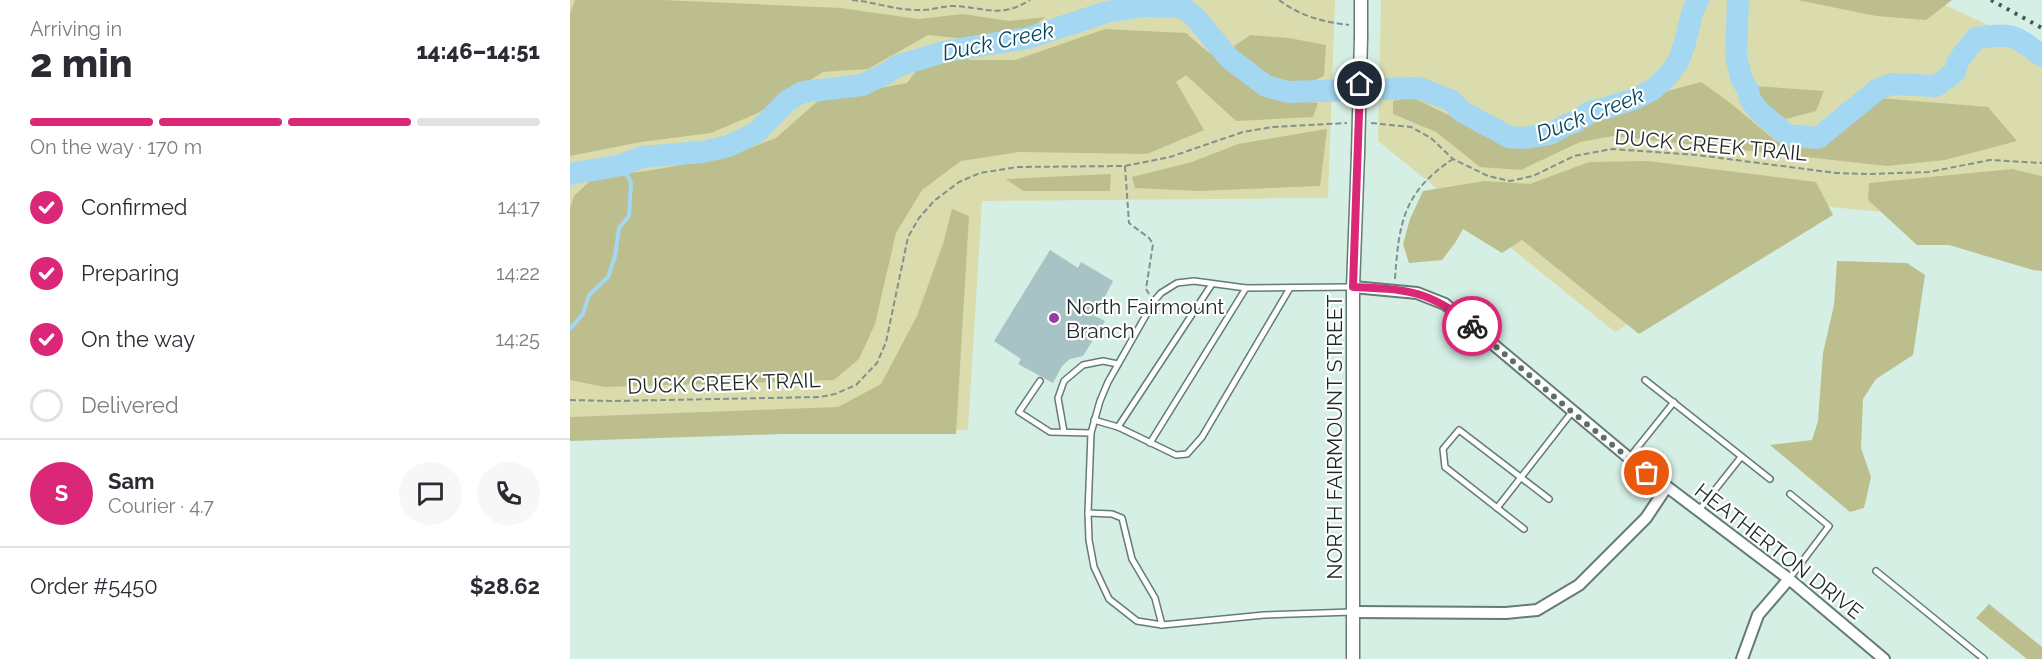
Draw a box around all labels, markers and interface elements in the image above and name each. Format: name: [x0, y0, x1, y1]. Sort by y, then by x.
water label: Duck Creek: [940, 16, 1056, 66]
text: Arriving in: [30, 17, 122, 41]
text: 14:46–14:51: [416, 38, 540, 64]
text: 2 min: [30, 40, 133, 86]
pin: [1334, 58, 1385, 109]
icon: home: [1343, 67, 1376, 100]
water label: Duck Creek: [1532, 81, 1648, 146]
street label: DUCK CREEK TRAIL: [1613, 124, 1809, 166]
text: On the way · 170 m: [30, 135, 202, 159]
icon: check: [30, 191, 63, 224]
text: Confirmed: [81, 194, 188, 220]
text: 14:17: [498, 195, 540, 219]
icon: check: [30, 257, 63, 290]
text: Preparing: [81, 260, 179, 286]
text: 14:22: [496, 261, 540, 285]
place label: North Fairmount Branch: [1066, 294, 1224, 343]
street label: NORTH FAIRMOUNT STREET: [1322, 294, 1347, 579]
courier: [1442, 296, 1502, 356]
icon: bike: [1456, 310, 1489, 343]
marker: North Fairmount Branch: [1047, 311, 1061, 325]
icon: check: [30, 323, 63, 356]
text: On the way: [81, 326, 195, 352]
text: 14:25: [495, 327, 540, 351]
street label: DUCK CREEK TRAIL: [627, 367, 821, 399]
text: Delivered: [81, 392, 179, 418]
pin: [1621, 447, 1672, 498]
icon: bag: [1630, 456, 1663, 489]
button: chat: [399, 462, 462, 525]
button: phone: [477, 462, 540, 525]
text: Sam: [108, 468, 155, 494]
street label: HEATHERTON DRIVE: [1690, 478, 1868, 624]
text: S: [55, 480, 68, 506]
text: Courier · 4.7: [108, 494, 214, 518]
text: Order #5450: [30, 573, 158, 599]
text: $28.62: [470, 573, 540, 599]

